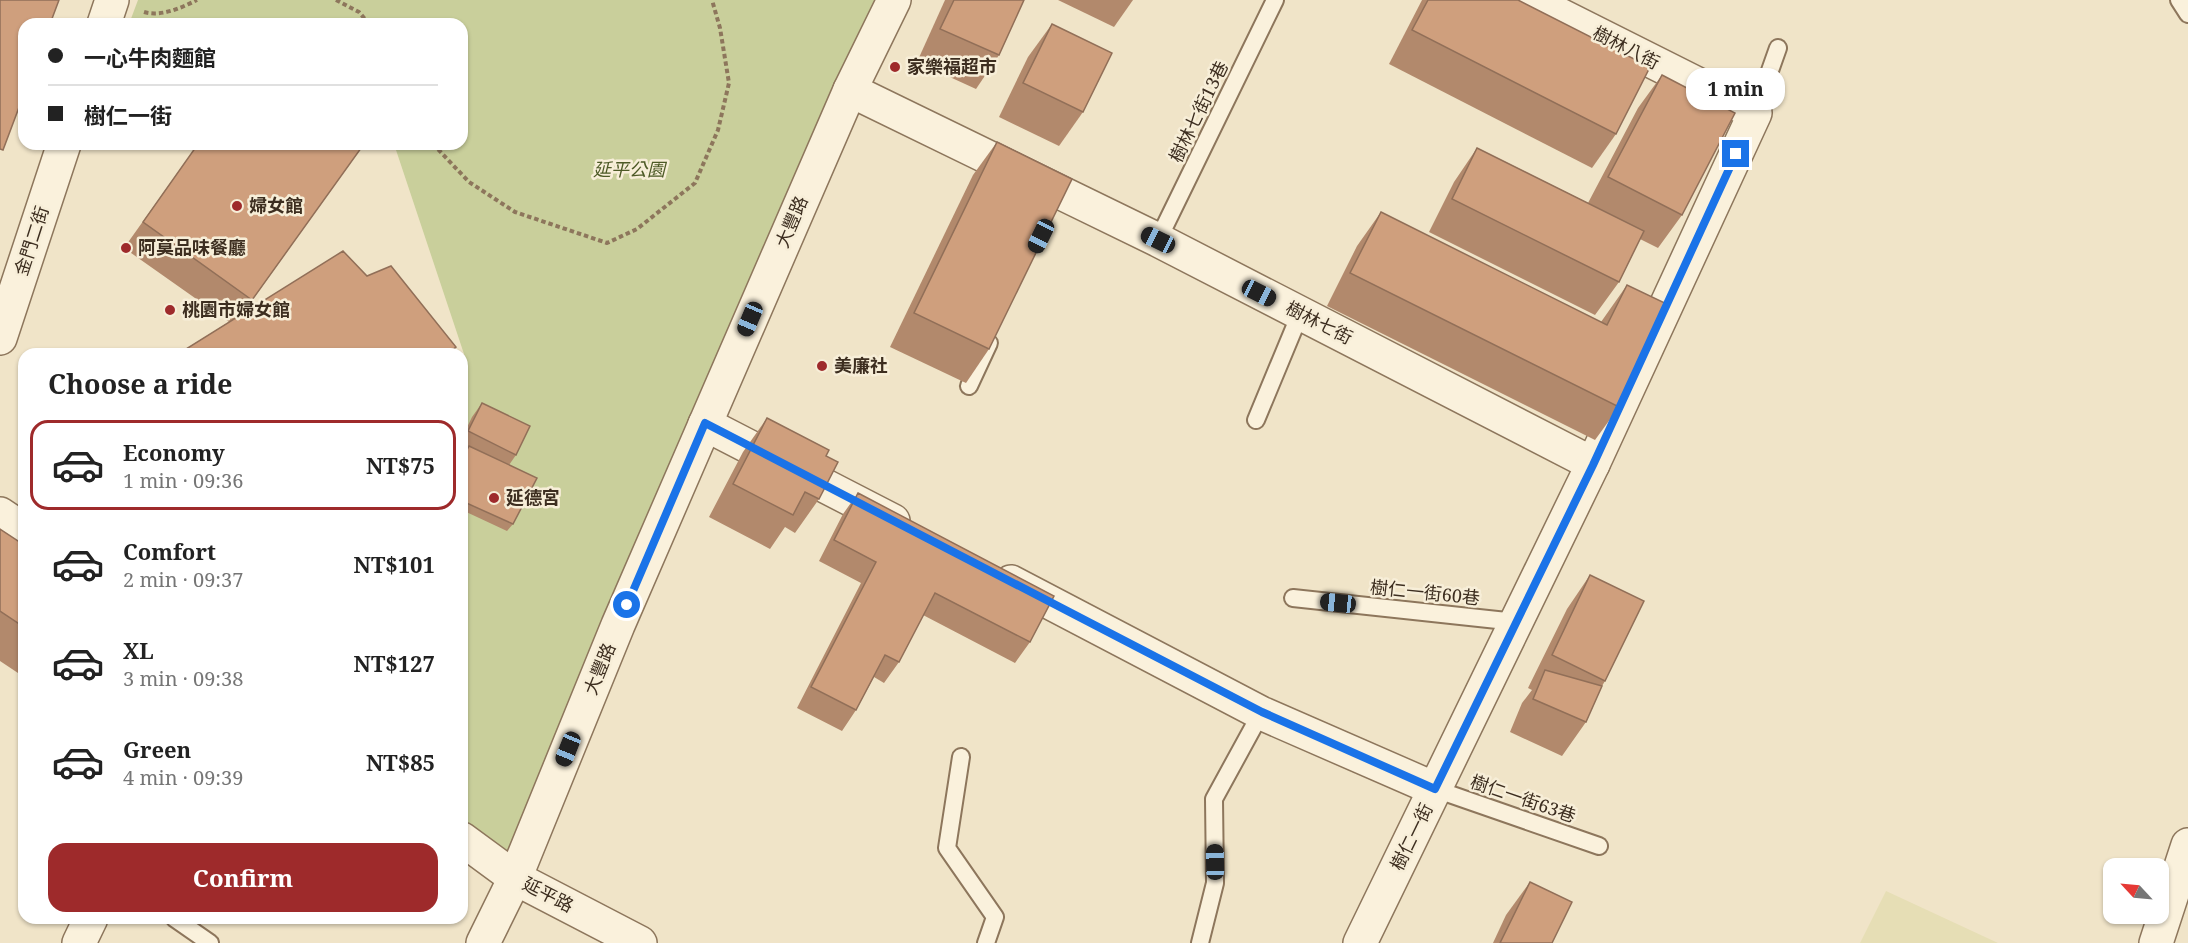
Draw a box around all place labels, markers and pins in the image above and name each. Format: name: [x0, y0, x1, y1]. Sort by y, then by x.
place label: 家樂福超市: [907, 54, 997, 78]
marker: 家樂福超市: [888, 60, 902, 74]
place label: 婦女館: [249, 193, 303, 217]
marker: 婦女館: [230, 199, 244, 213]
place label: 阿莫品味餐廳: [138, 235, 246, 259]
marker: 阿莫品味餐廳: [119, 241, 133, 255]
place label: 桃園市婦女館: [182, 297, 290, 321]
marker: 桃園市婦女館: [163, 303, 177, 317]
place label: 美廉社: [834, 353, 888, 377]
marker: 美廉社: [815, 359, 829, 373]
place label: 延德宮: [506, 485, 560, 509]
marker: 延德宮: [487, 491, 501, 505]

